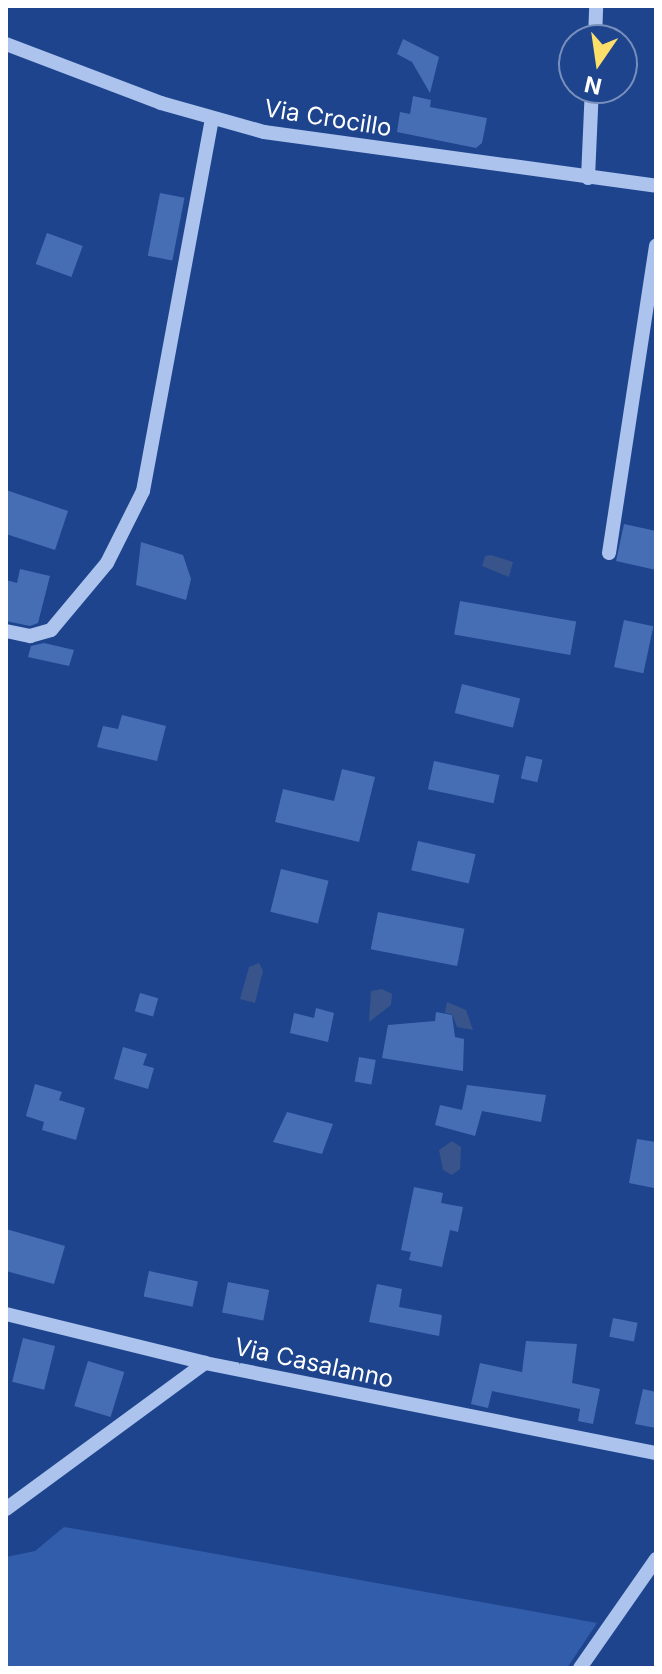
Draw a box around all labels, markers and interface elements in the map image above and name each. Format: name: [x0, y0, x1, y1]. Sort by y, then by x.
north arrow: [558, 24, 638, 104]
text: N: [582, 71, 604, 100]
street label: Via Crocillo: [262, 94, 394, 142]
street label: Via Casalanno: [232, 1332, 396, 1394]

